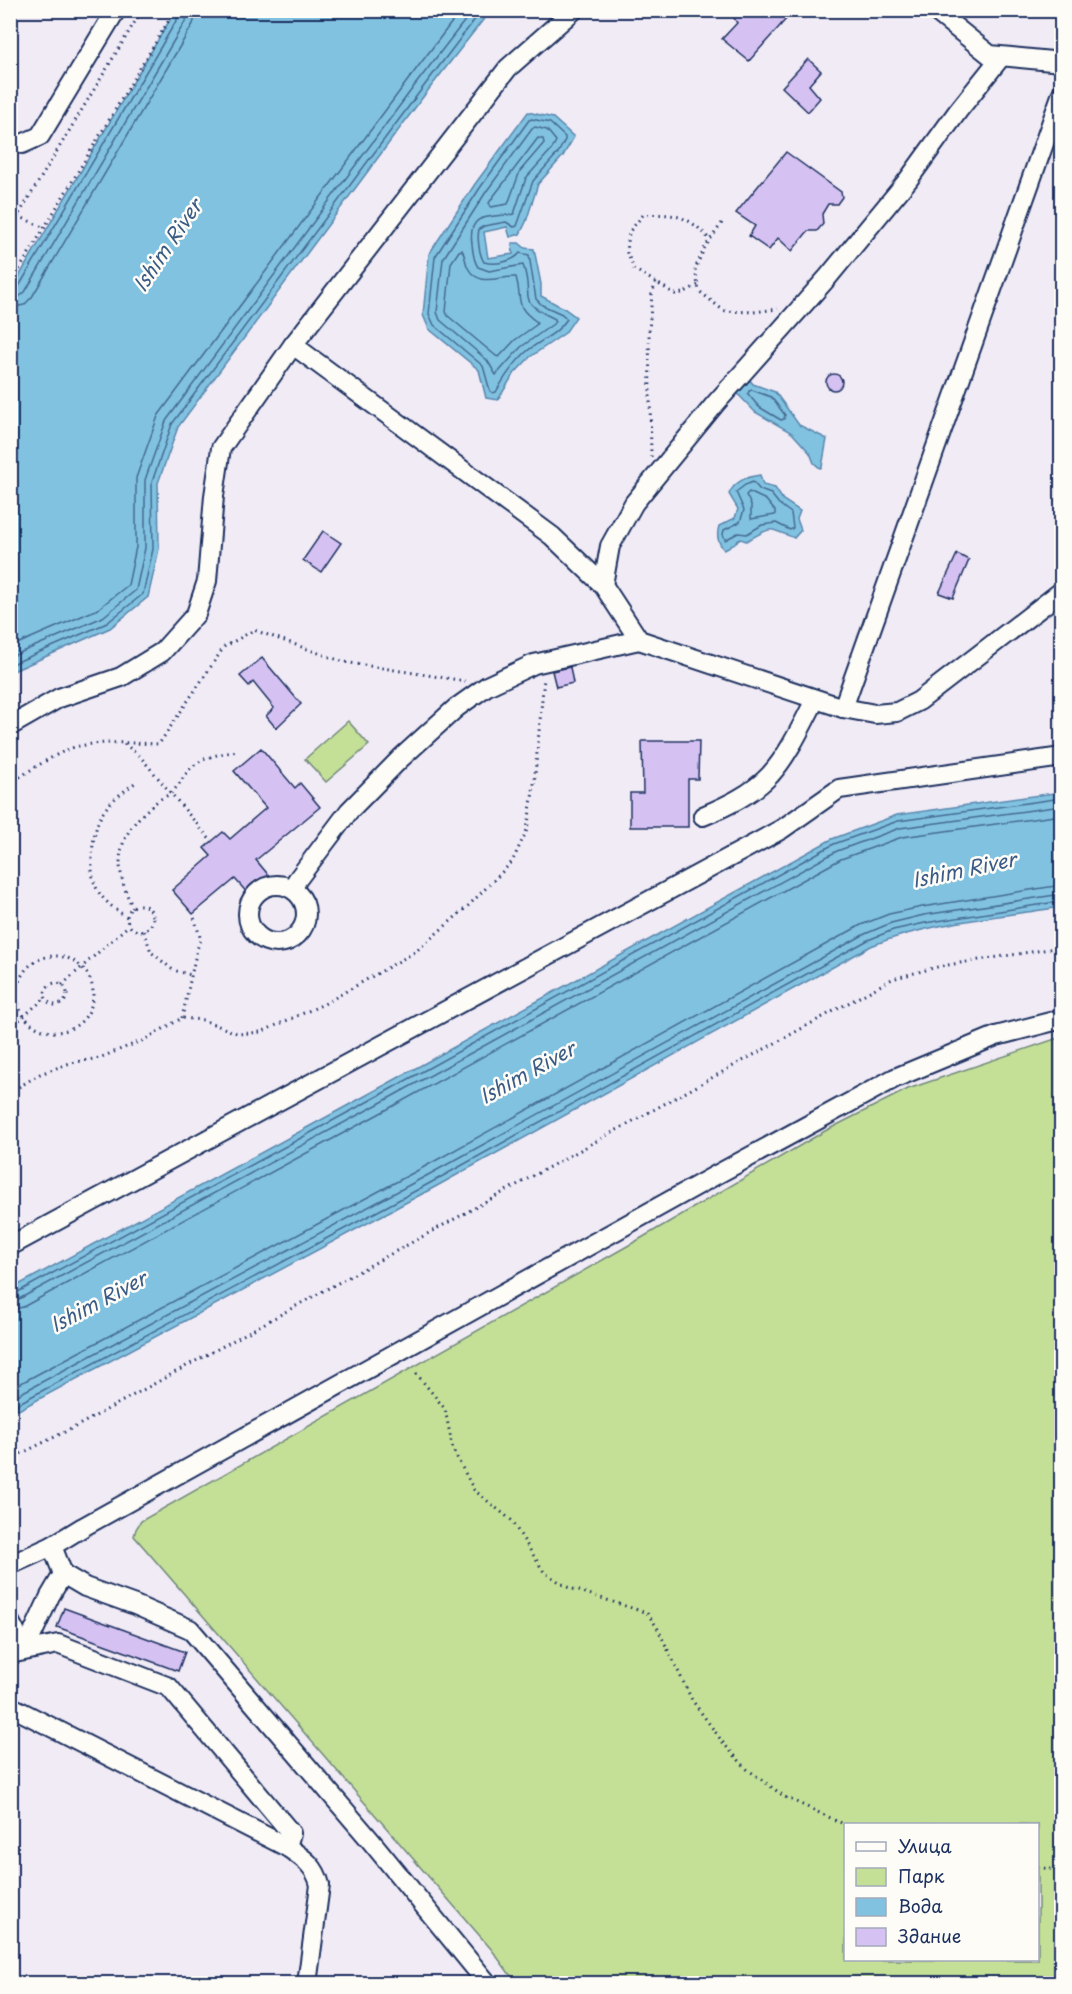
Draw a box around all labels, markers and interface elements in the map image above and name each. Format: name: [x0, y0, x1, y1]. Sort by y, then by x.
water label: Ishim River: [125, 190, 211, 297]
water label: Ishim River: [909, 843, 1022, 895]
water label: Ishim River: [474, 1032, 583, 1111]
water label: Ishim River: [44, 1262, 154, 1339]
legend: [844, 1823, 1039, 1961]
text: Улица: [898, 1832, 952, 1859]
text: Парк: [898, 1862, 945, 1889]
text: Вода: [898, 1892, 943, 1919]
text: Здание: [898, 1922, 961, 1949]

